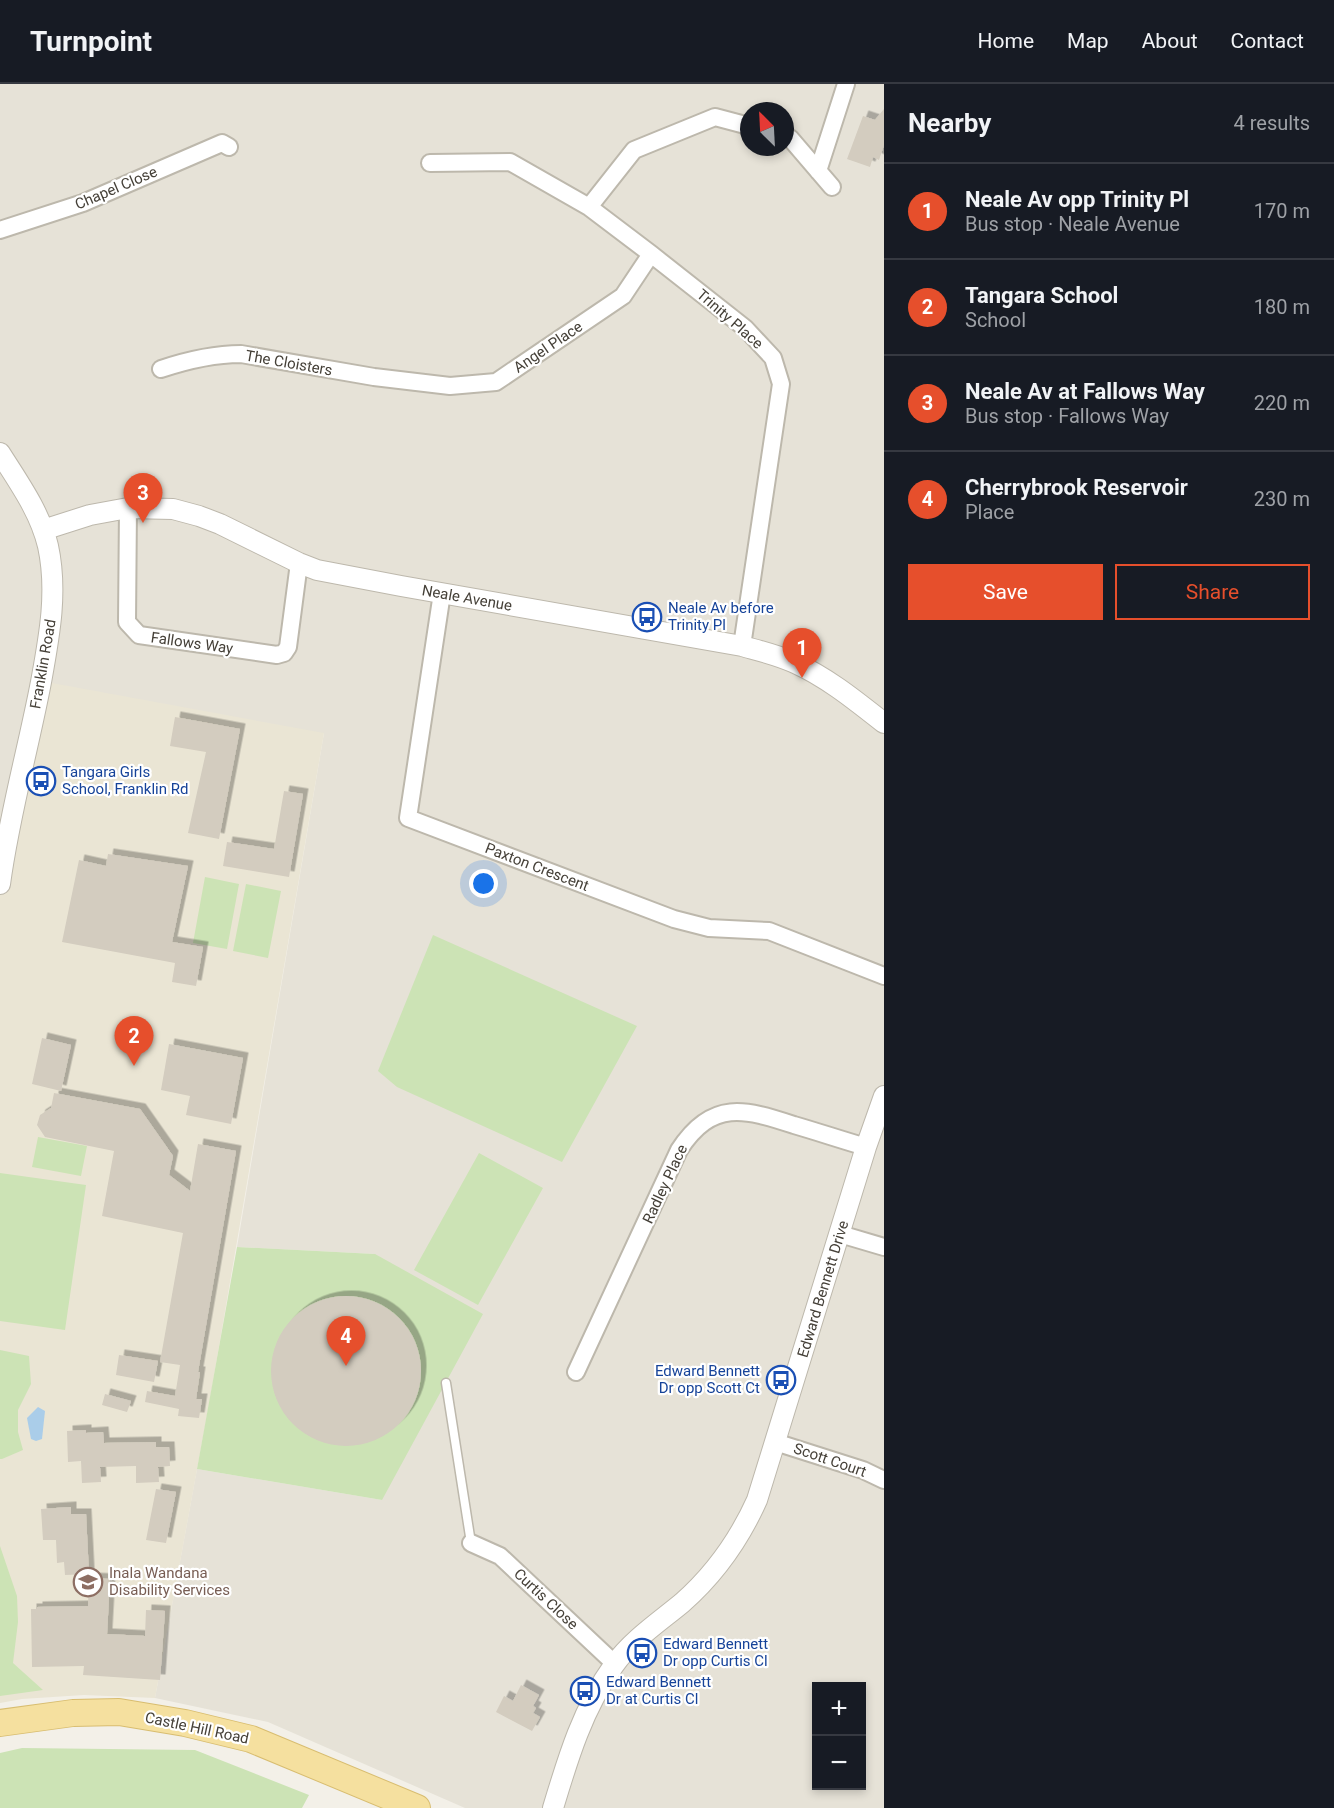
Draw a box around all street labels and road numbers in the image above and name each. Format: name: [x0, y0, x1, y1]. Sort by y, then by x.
street label: Chapel Close: [72, 163, 160, 213]
street label: Trinity Place: [693, 285, 767, 353]
street label: Angel Place: [510, 317, 586, 377]
street label: The Cloisters: [244, 347, 334, 379]
street label: Neale Avenue: [421, 581, 514, 615]
street label: Franklin Road: [26, 618, 60, 710]
street label: Fallows Way: [150, 628, 234, 658]
street label: Paxton Crescent: [483, 839, 592, 895]
street label: Radley Place: [639, 1142, 691, 1226]
street label: Edward Bennett Drive: [794, 1218, 852, 1360]
street label: Scott Court: [791, 1439, 869, 1481]
street label: Curtis Close: [510, 1565, 582, 1633]
street label: Castle Hill Road: [143, 1708, 251, 1748]

